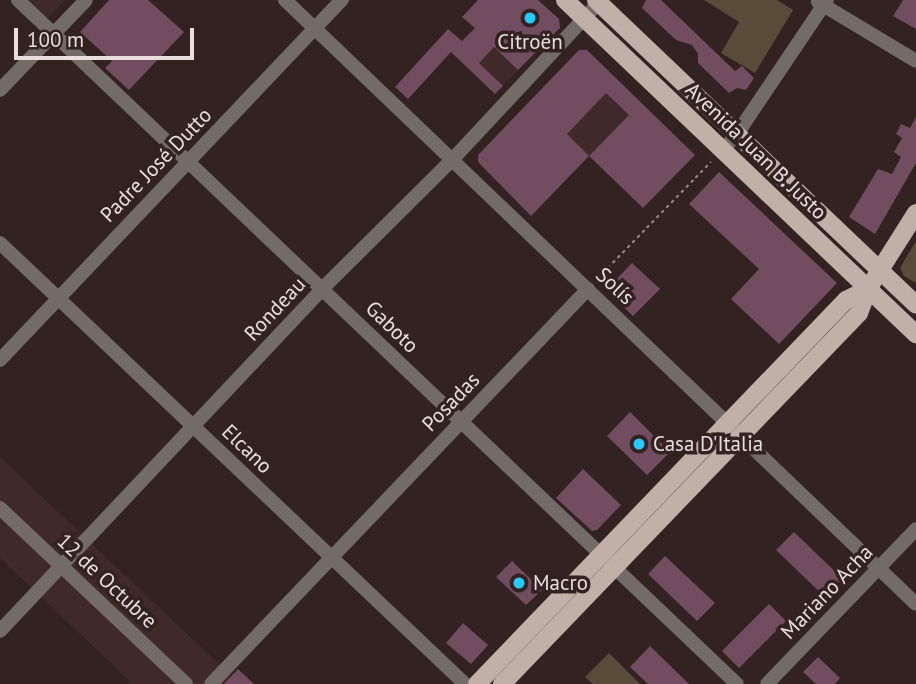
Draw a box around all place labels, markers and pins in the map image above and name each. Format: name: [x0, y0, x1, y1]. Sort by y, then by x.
marker: Citroën: [522, 10, 538, 26]
place label: Citroën: [497, 29, 563, 55]
place label: Casa D'Italia: [653, 431, 763, 457]
marker: Casa D'Italia: [631, 436, 647, 452]
place label: Macro: [533, 570, 588, 596]
marker: Macro: [511, 575, 527, 591]

